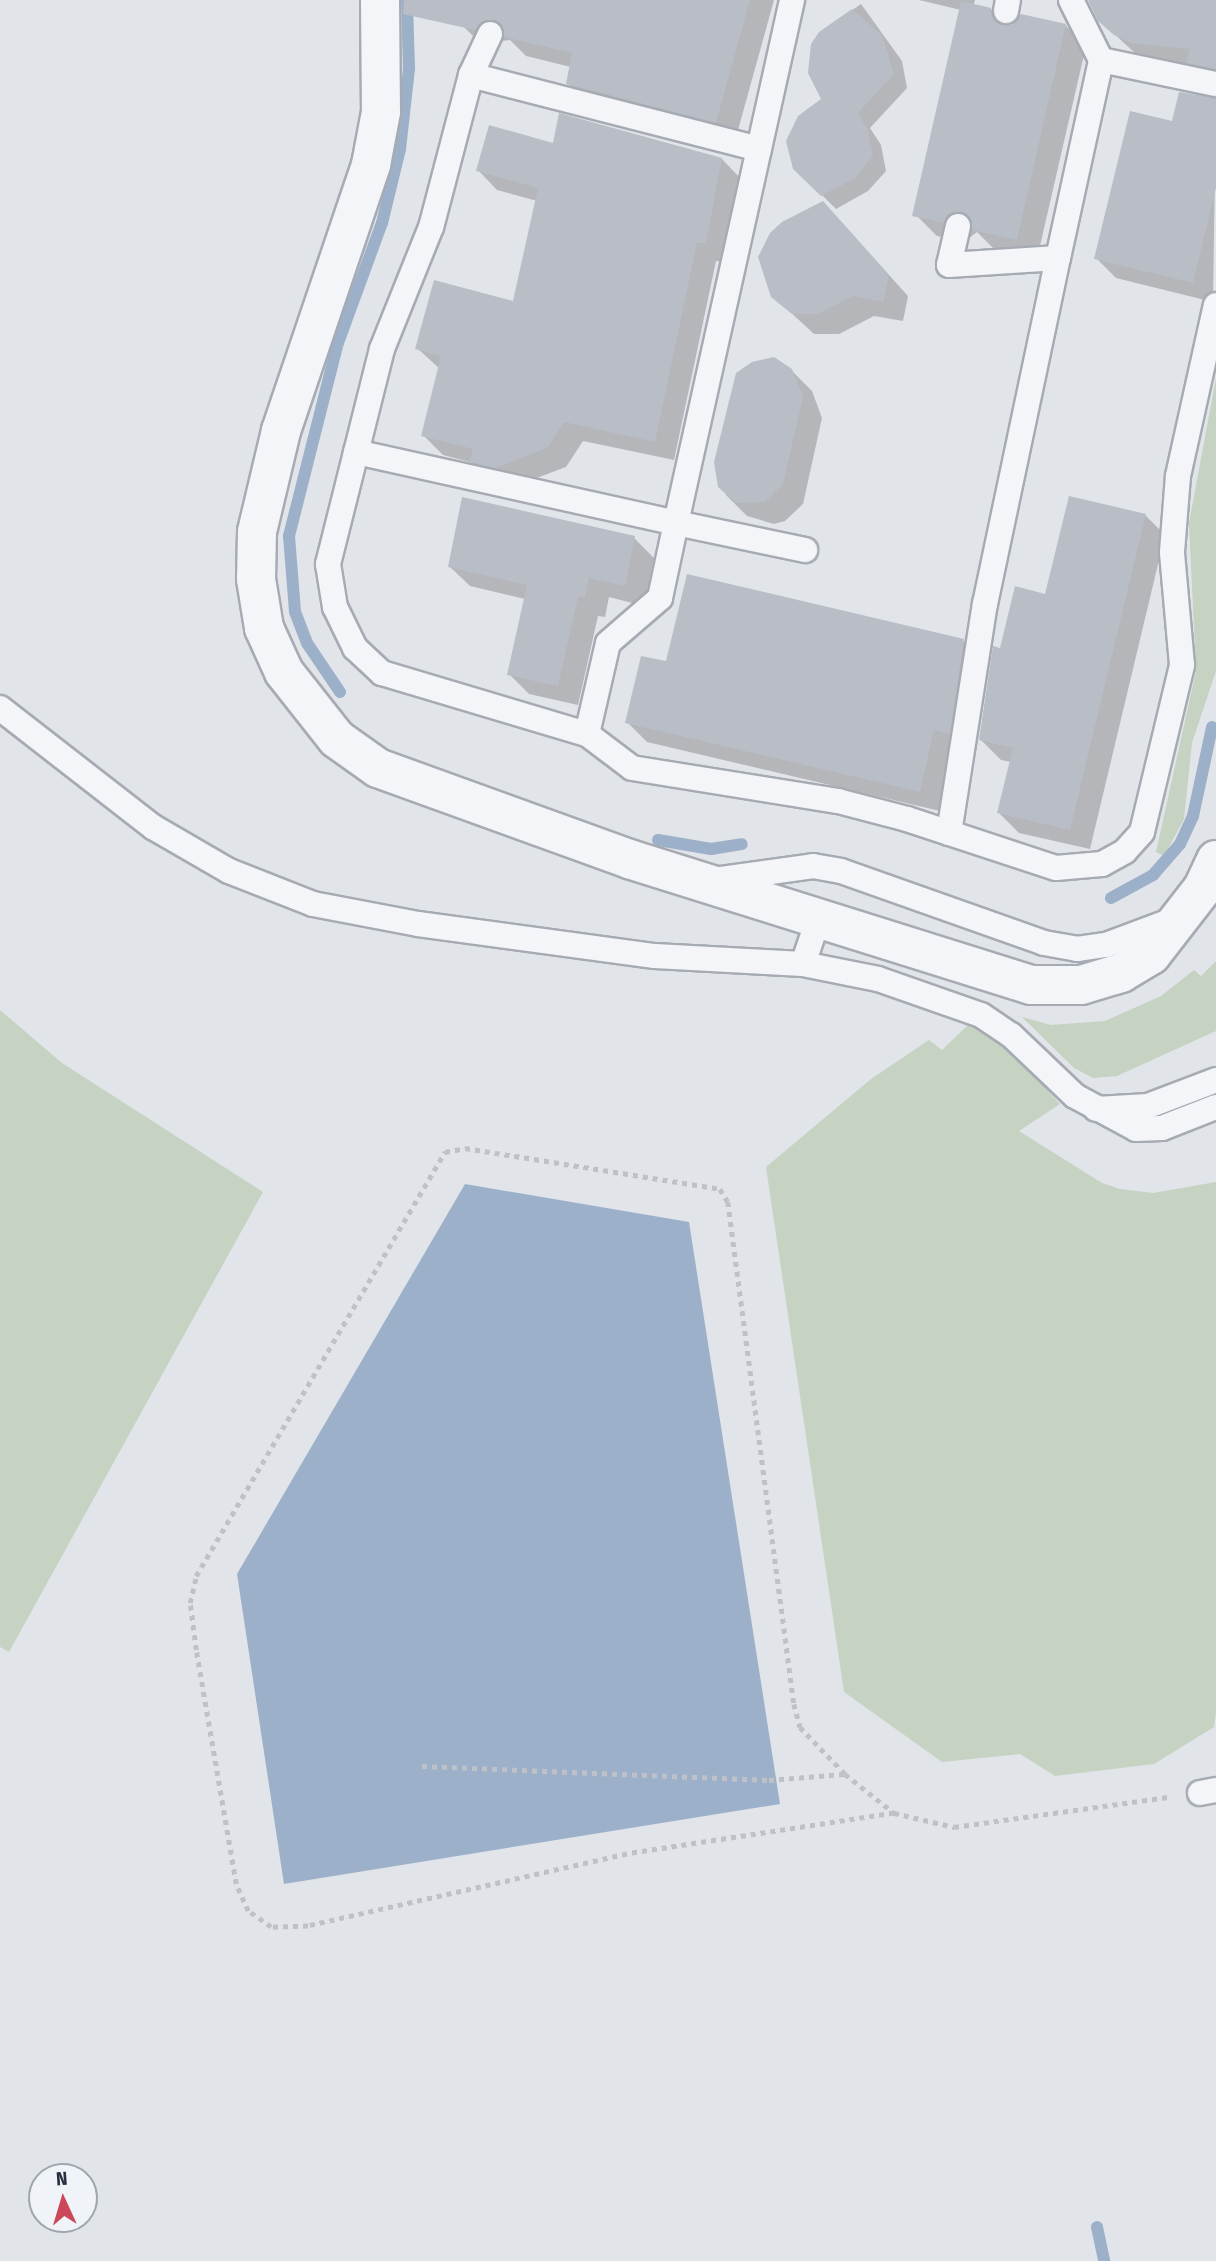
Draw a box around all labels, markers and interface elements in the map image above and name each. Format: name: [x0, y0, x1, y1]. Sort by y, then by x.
north arrow: [28, 2163, 98, 2233]
text: N: [55, 2167, 68, 2190]

